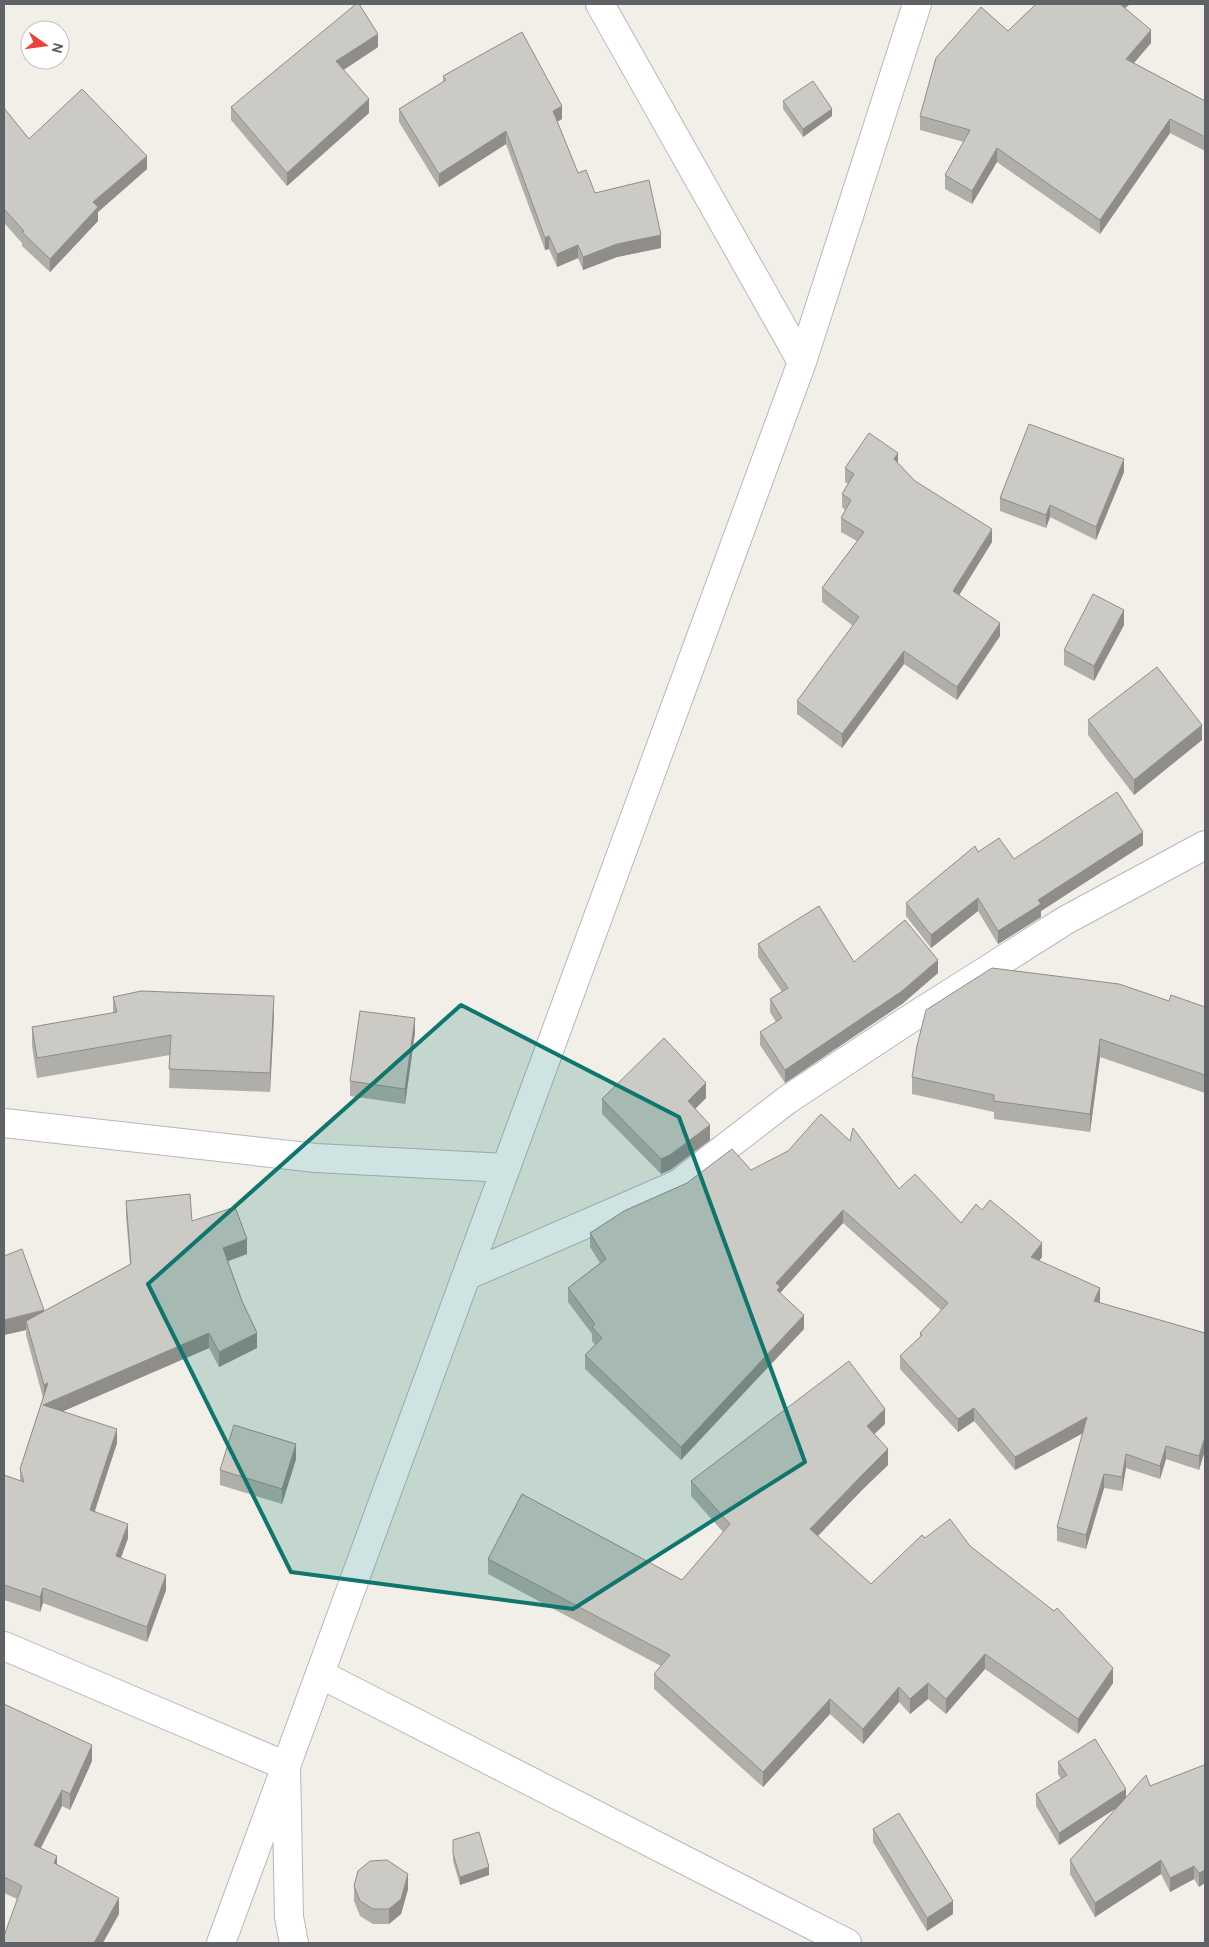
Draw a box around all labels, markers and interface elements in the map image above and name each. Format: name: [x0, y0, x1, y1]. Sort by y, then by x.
north arrow: [20, 20, 70, 70]
text: N: [47, 41, 66, 55]

